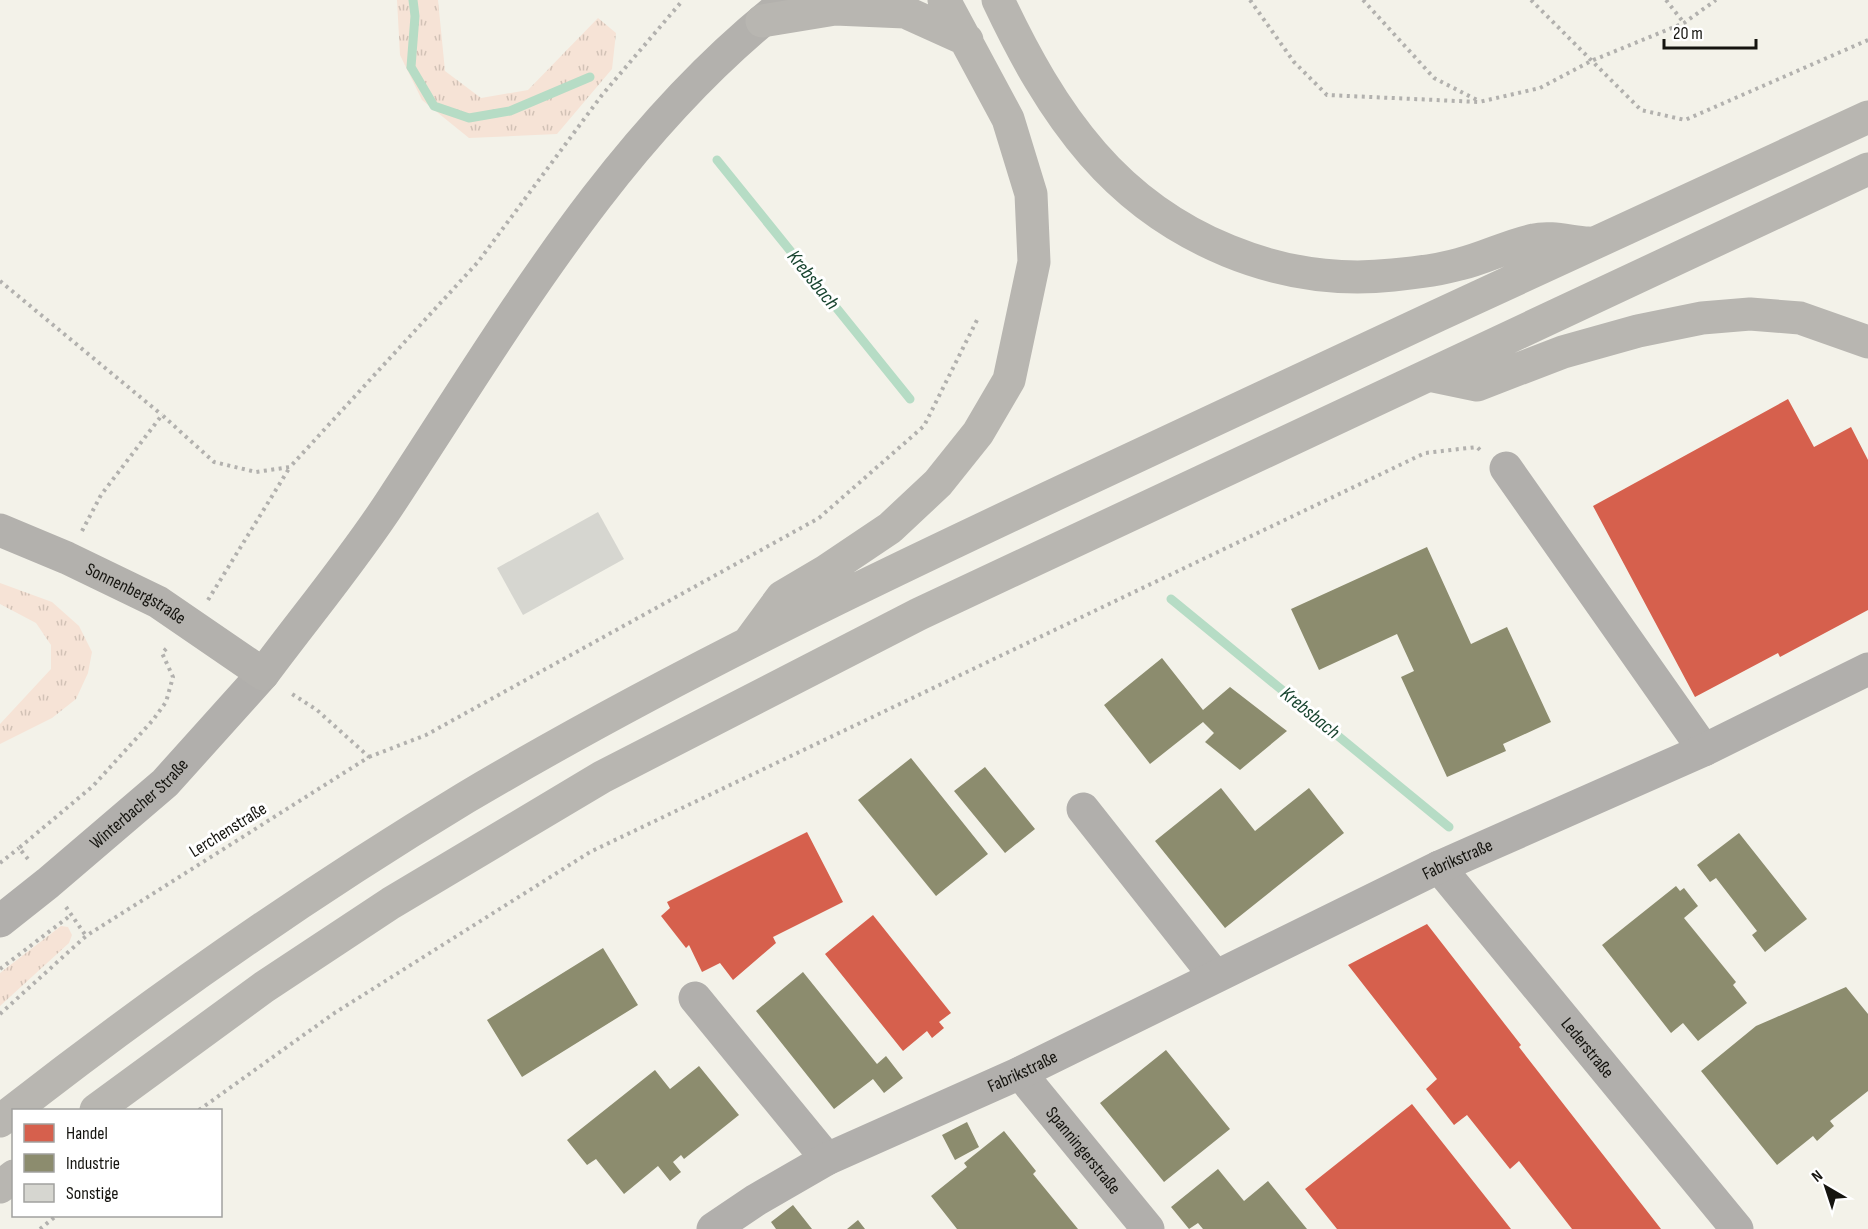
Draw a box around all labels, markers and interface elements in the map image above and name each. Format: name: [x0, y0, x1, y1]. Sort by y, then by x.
scale bar: [1664, 12, 1756, 50]
text: 20 m: [1673, 23, 1703, 44]
water label: Krebsbach: [782, 245, 844, 315]
street label: Sonnenbergstraße: [82, 558, 190, 629]
water label: Krebsbach: [1275, 682, 1345, 744]
street label: Winterbacher Straße: [85, 754, 192, 853]
street label: Lerchenstraße: [186, 798, 270, 862]
street label: Fabrikstraße: [1419, 834, 1496, 884]
street label: Lederstraße: [1557, 1013, 1619, 1082]
street label: Fabrikstraße: [984, 1046, 1061, 1097]
street label: Spanningerstraße: [1042, 1102, 1125, 1198]
legend: [12, 1109, 222, 1217]
text: Handel: [66, 1123, 108, 1144]
text: Industrie: [66, 1153, 120, 1174]
north arrow: [1796, 1157, 1856, 1217]
text: N: [1808, 1166, 1827, 1187]
text: Sonstige: [66, 1183, 119, 1204]

